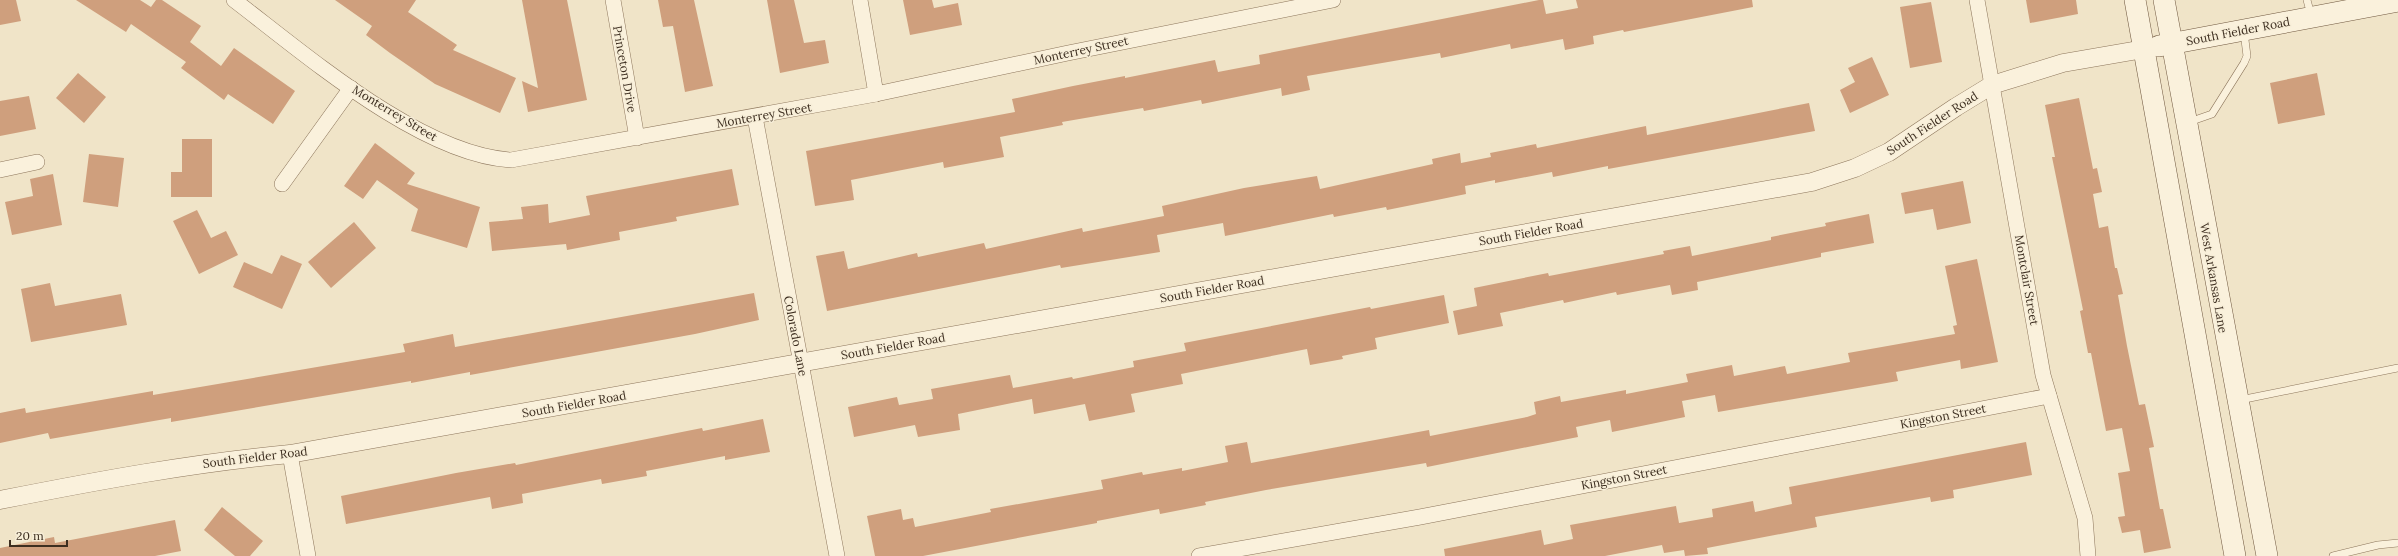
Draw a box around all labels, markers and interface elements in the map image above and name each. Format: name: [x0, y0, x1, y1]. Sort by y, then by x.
street label: South Fielder Road: [2185, 14, 2291, 48]
street label: Princeton Drive: [610, 24, 640, 114]
street label: Monterrey Street: [1032, 33, 1130, 67]
street label: Monterrey Street: [350, 82, 441, 144]
street label: South Fielder Road: [1884, 88, 1980, 158]
street label: Monterrey Street: [715, 99, 813, 131]
street label: South Fielder Road: [1478, 215, 1584, 249]
street label: West Arkansas Lane: [2197, 222, 2231, 335]
street label: Montclair Street: [2012, 234, 2042, 327]
street label: South Fielder Road: [1159, 272, 1265, 306]
street label: Colorado Lane: [781, 295, 811, 378]
street label: South Fielder Road: [840, 329, 946, 363]
street label: South Fielder Road: [521, 387, 627, 421]
street label: Kingston Street: [1899, 400, 1988, 432]
street label: South Fielder Road: [202, 443, 308, 471]
street label: Kingston Street: [1580, 461, 1669, 493]
scale bar: [10, 522, 67, 548]
text: 20 m: [16, 528, 44, 543]

